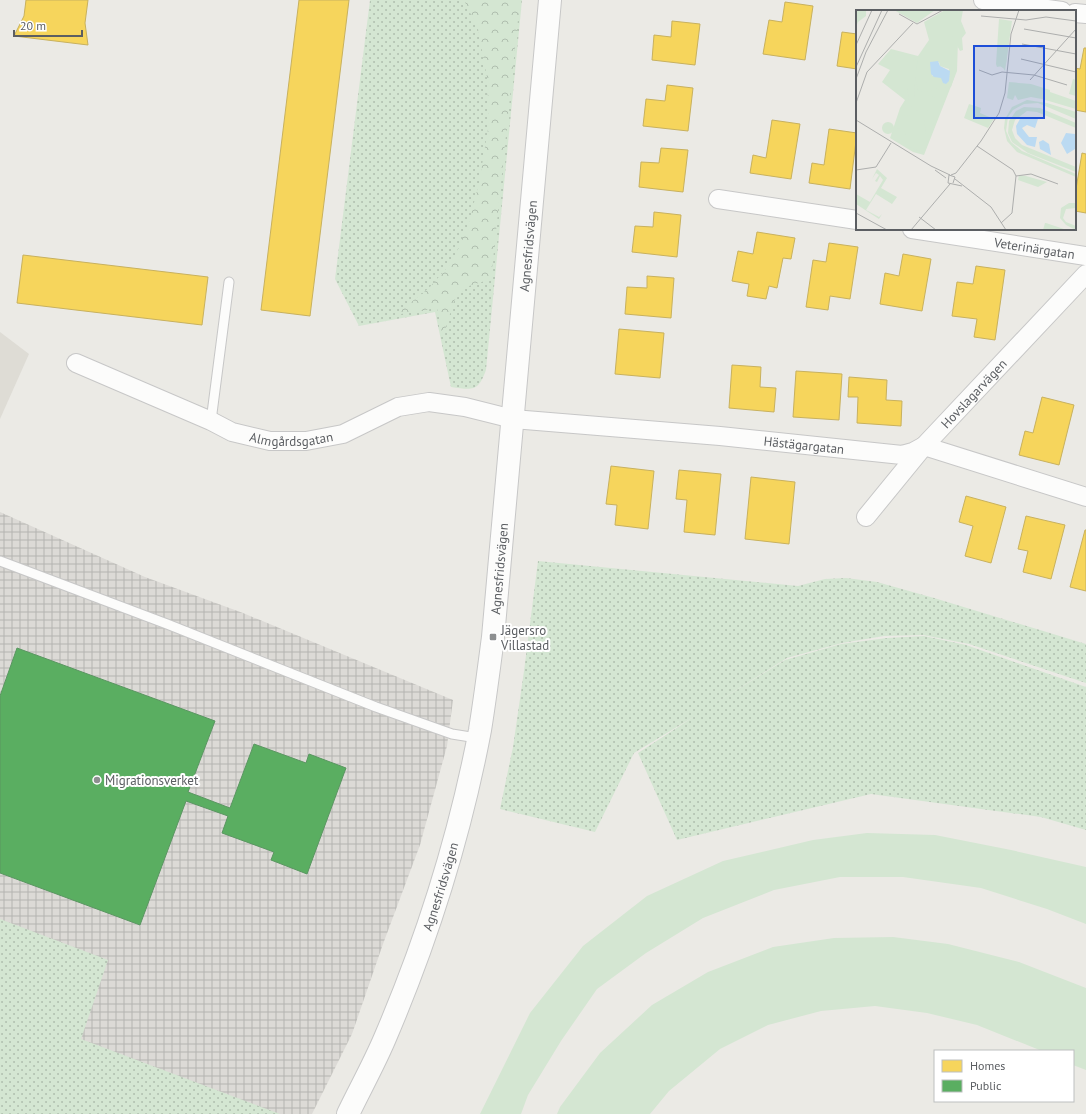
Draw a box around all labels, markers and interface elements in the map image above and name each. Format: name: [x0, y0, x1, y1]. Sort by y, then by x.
inset map: [856, 10, 1076, 230]
scale bar: [14, 12, 82, 38]
text: 20 m: [20, 18, 46, 33]
street label: Agnesfridsvägen: [515, 200, 541, 292]
street label: Veterinärgatan: [992, 233, 1076, 263]
street label: Hovslagarvägen: [937, 355, 1010, 432]
street label: Almgårdsgatan: [248, 428, 334, 450]
street label: Hästägargatan: [763, 432, 845, 457]
street label: Agnesfridsvägen: [487, 522, 512, 615]
place label: Jägersro Villastad: [500, 622, 549, 654]
marker: Jägersro Villastad: [488, 632, 498, 642]
place label: Migrationsverket: [105, 772, 199, 789]
marker: Migrationsverket: [92, 775, 102, 785]
street label: Agnesfridsvägen: [419, 840, 462, 933]
legend: [934, 1050, 1074, 1102]
text: Homes: [970, 1058, 1005, 1073]
text: Public: [970, 1078, 1002, 1093]

